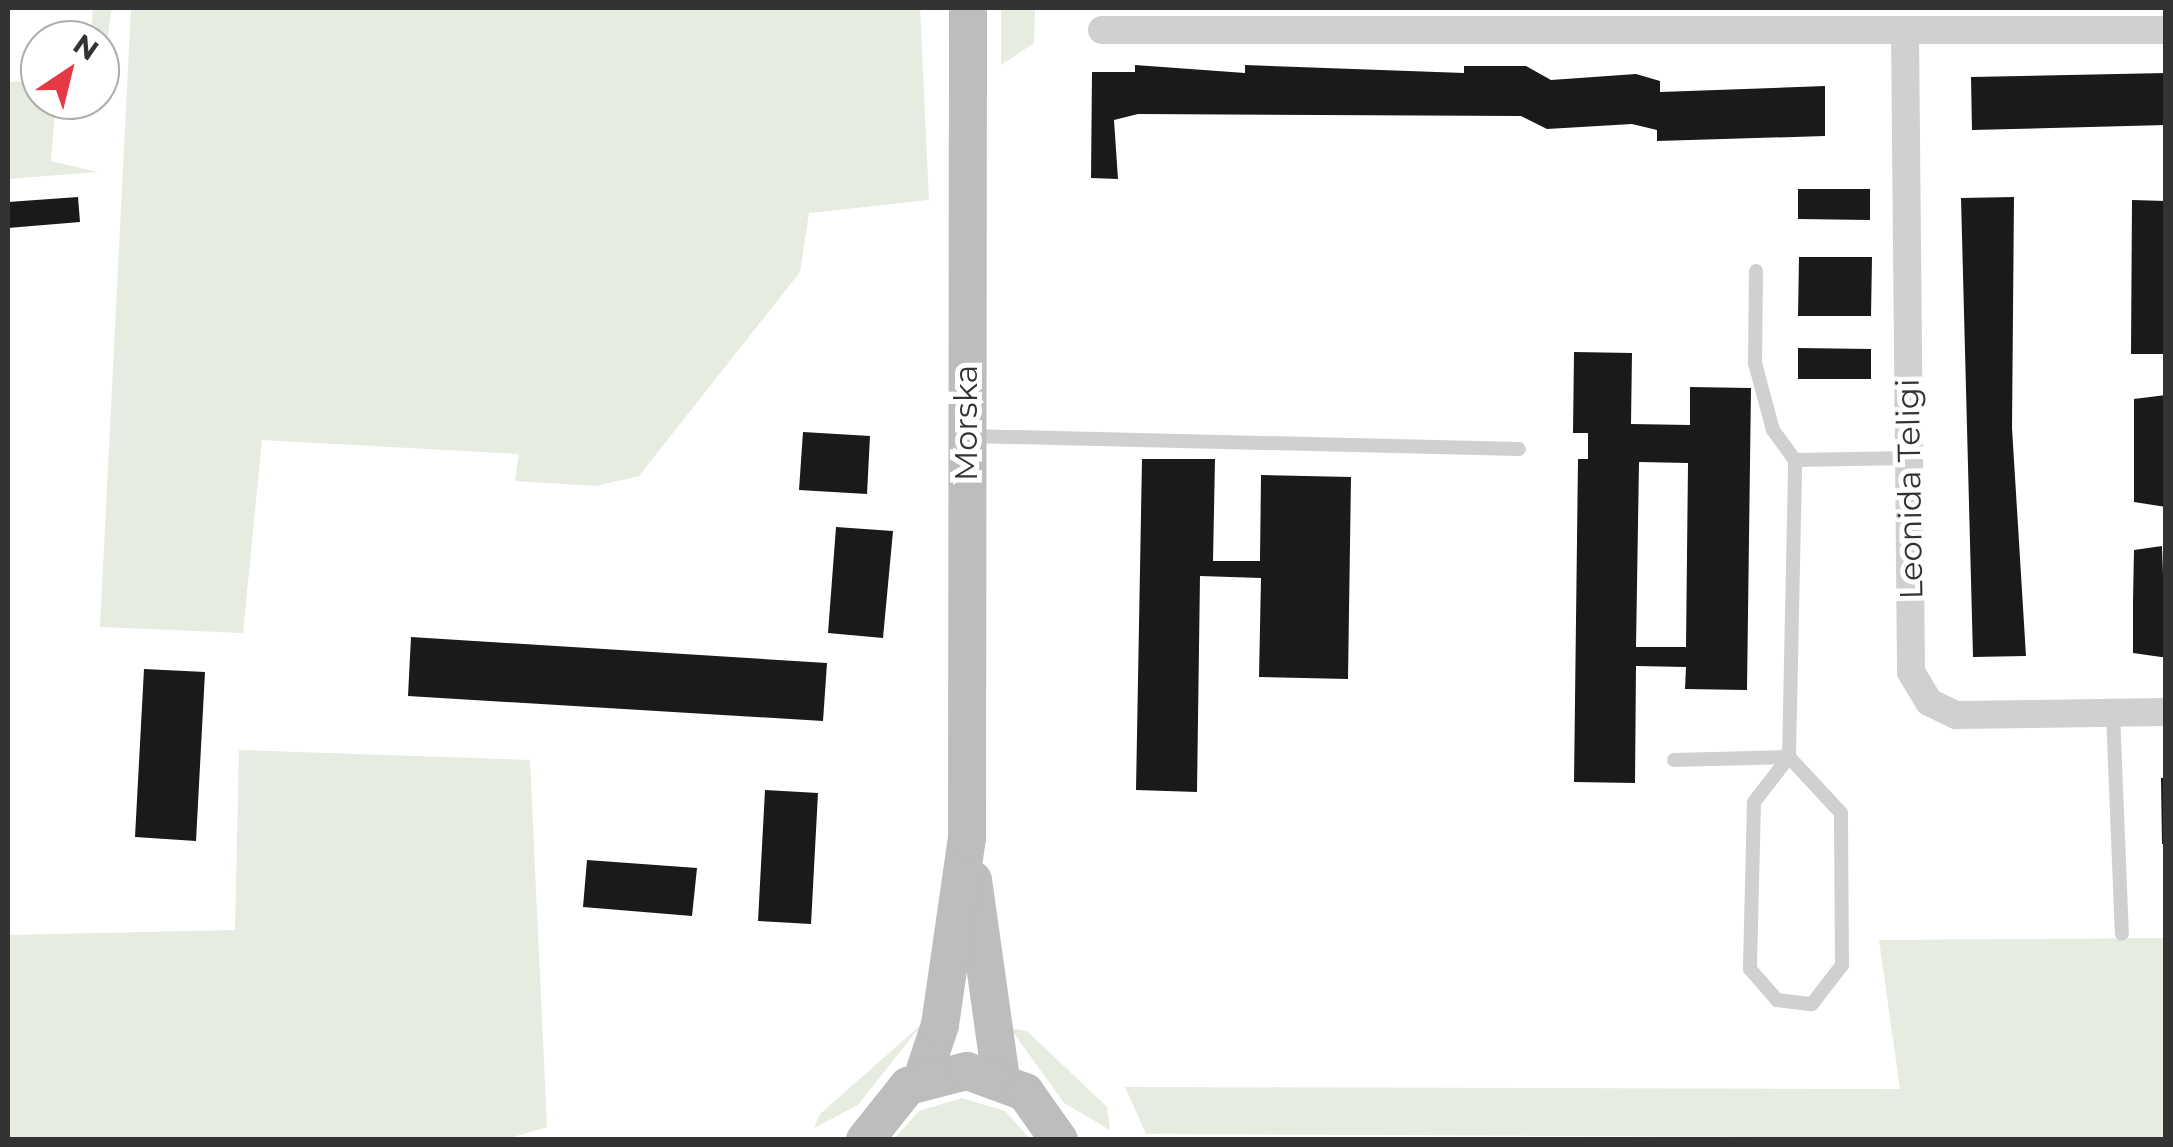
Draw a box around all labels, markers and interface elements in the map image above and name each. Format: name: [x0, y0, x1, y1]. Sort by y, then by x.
north arrow: [20, 20, 120, 120]
text: N: [67, 27, 105, 67]
street label: Morska: [947, 365, 985, 481]
street label: Leonida Teligi: [1889, 378, 1931, 600]

